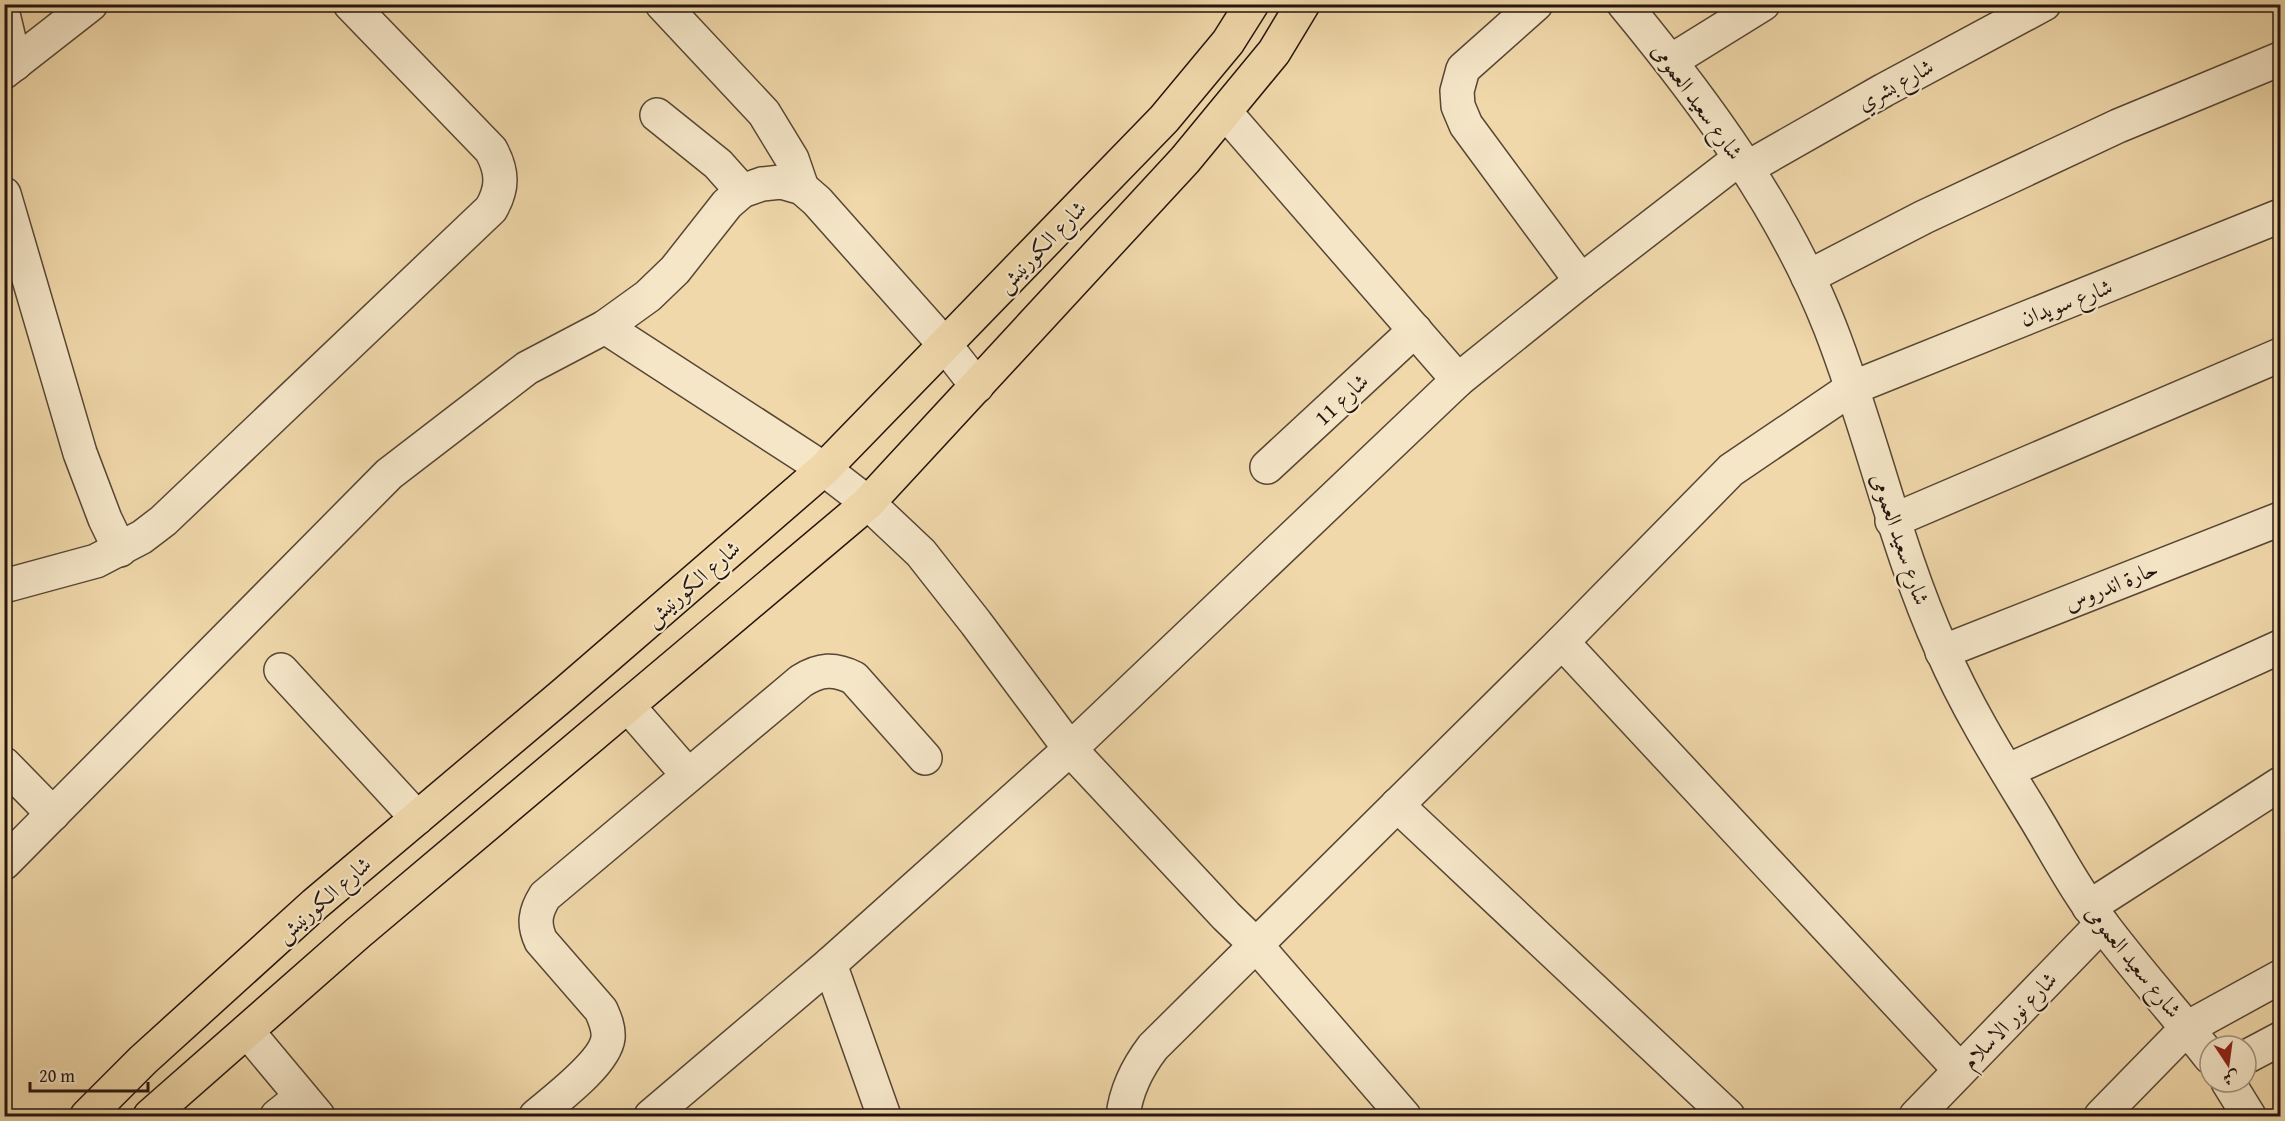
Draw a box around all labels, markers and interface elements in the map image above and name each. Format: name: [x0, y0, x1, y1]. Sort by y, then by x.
street label: شارع سعيد العمومى: [1642, 36, 1751, 168]
street label: شارع بشري: [1851, 50, 1941, 121]
street label: شارع الكورنيش: [989, 192, 1096, 302]
street label: شارع سويدان: [2015, 270, 2118, 337]
street label: شارع 11: [1307, 365, 1377, 435]
street label: شارع سعيد العمومى: [1861, 469, 1939, 610]
street label: شارع الكورنيش: [637, 532, 749, 636]
street label: حارة اندروس: [2059, 552, 2163, 618]
street label: شارع الكورنيش: [268, 848, 380, 952]
street label: شارع سعيد العمومى: [2076, 897, 2190, 1026]
street label: شارع نور الاسلام: [1954, 964, 2067, 1079]
north arrow: [2198, 1034, 2258, 1094]
scale bar: [30, 1055, 148, 1093]
text: 20 m: [39, 1062, 75, 1089]
text: ش: [2221, 1065, 2242, 1092]

